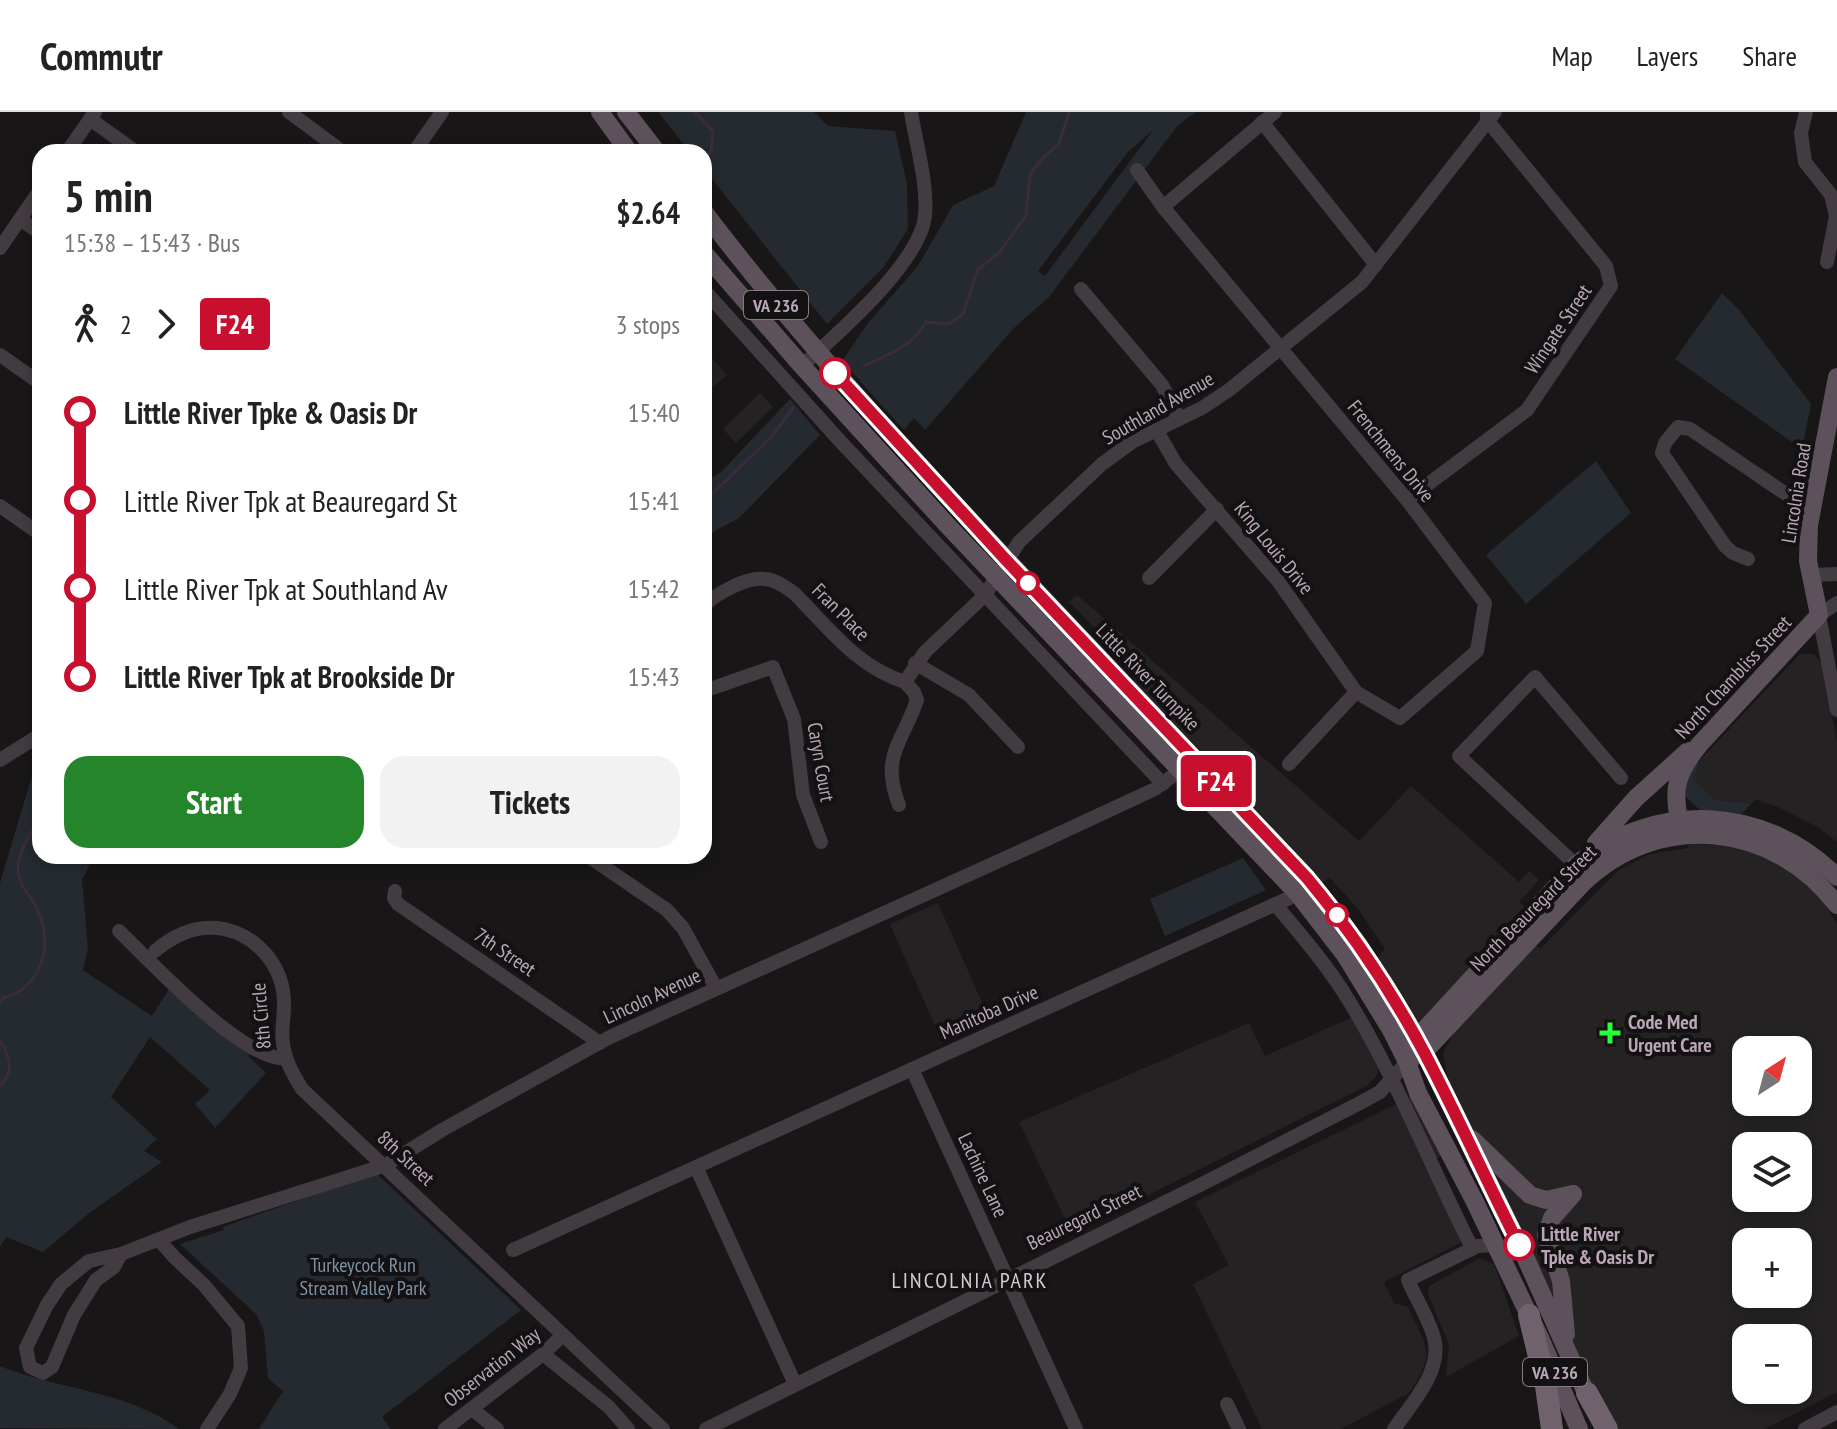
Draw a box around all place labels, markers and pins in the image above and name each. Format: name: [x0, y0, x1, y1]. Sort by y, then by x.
unlabelled marker: [820, 358, 850, 388]
unlabelled marker: [1017, 572, 1039, 594]
unlabelled marker: [1326, 904, 1348, 926]
place label: Code Med Urgent Care: [1628, 1009, 1712, 1058]
marker: Code Med Urgent Care: [1599, 1022, 1621, 1044]
place label: Little River Tpke & Oasis Dr: [1541, 1221, 1654, 1270]
marker: Little River Tpke & Oasis Dr: [1504, 1230, 1534, 1260]

